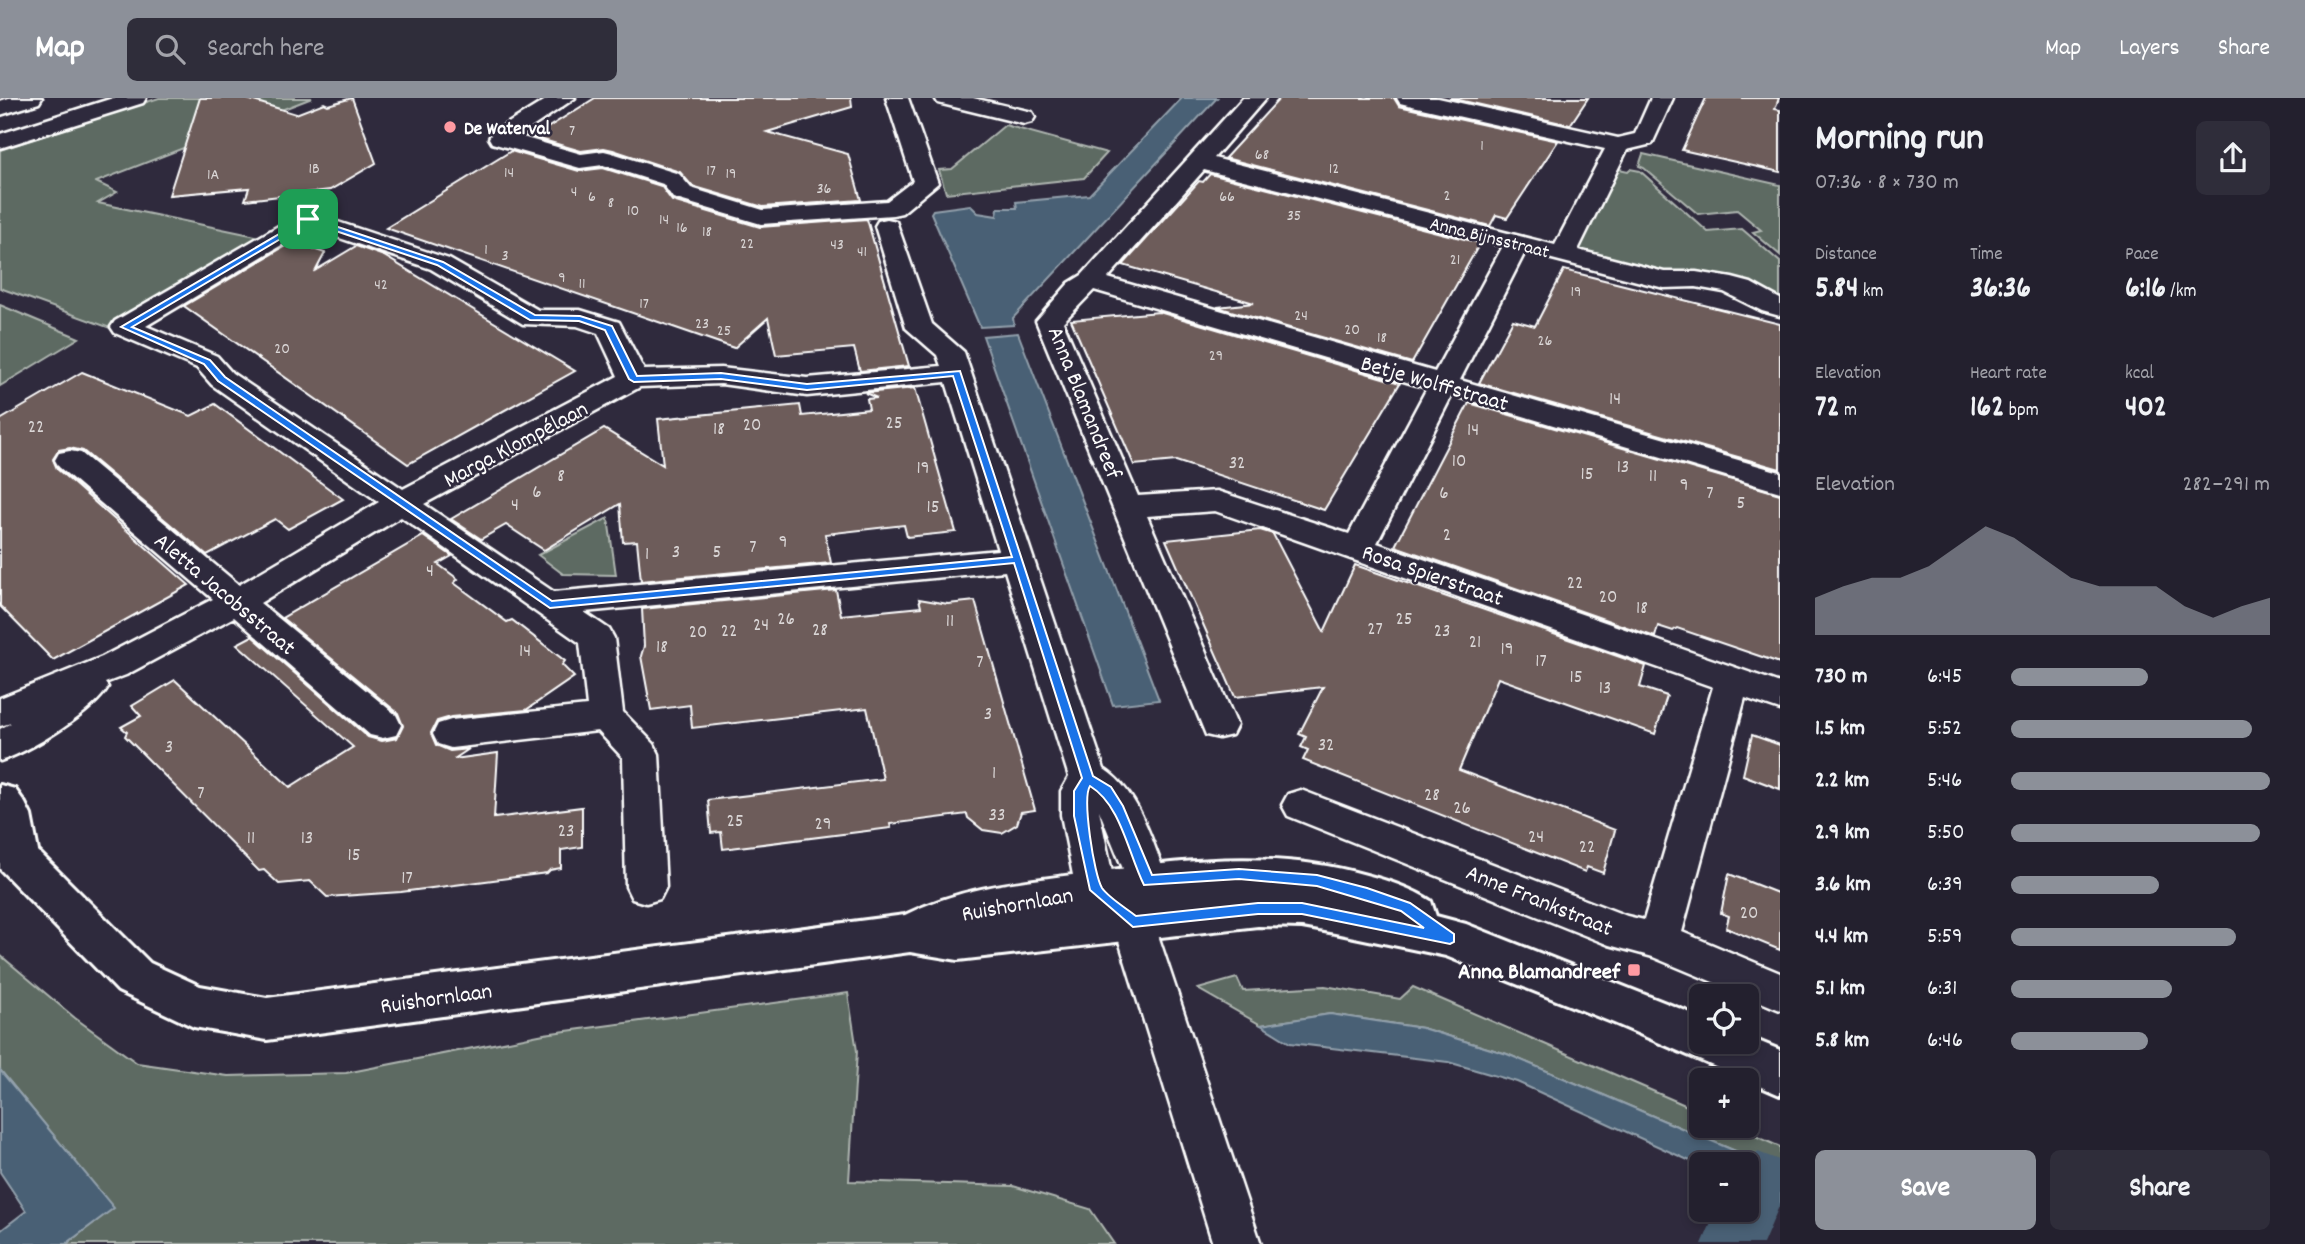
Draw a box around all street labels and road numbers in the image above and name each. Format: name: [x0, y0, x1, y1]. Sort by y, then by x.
street label: Anna Bijnsstraat: [1427, 212, 1552, 267]
street label: Anna Blamandreef: [1037, 322, 1129, 485]
street label: Betje Wolffstraat: [1356, 349, 1512, 422]
street label: Marga Klompélaan: [439, 394, 595, 498]
street label: Aletta Jacobsstraat: [146, 526, 302, 665]
street label: Rosa Spierstraat: [1357, 538, 1507, 617]
street label: Anne Frankstraat: [1460, 858, 1617, 947]
street label: Ruishornlaan: [959, 880, 1076, 932]
street label: Ruishornlaan: [378, 976, 495, 1025]

